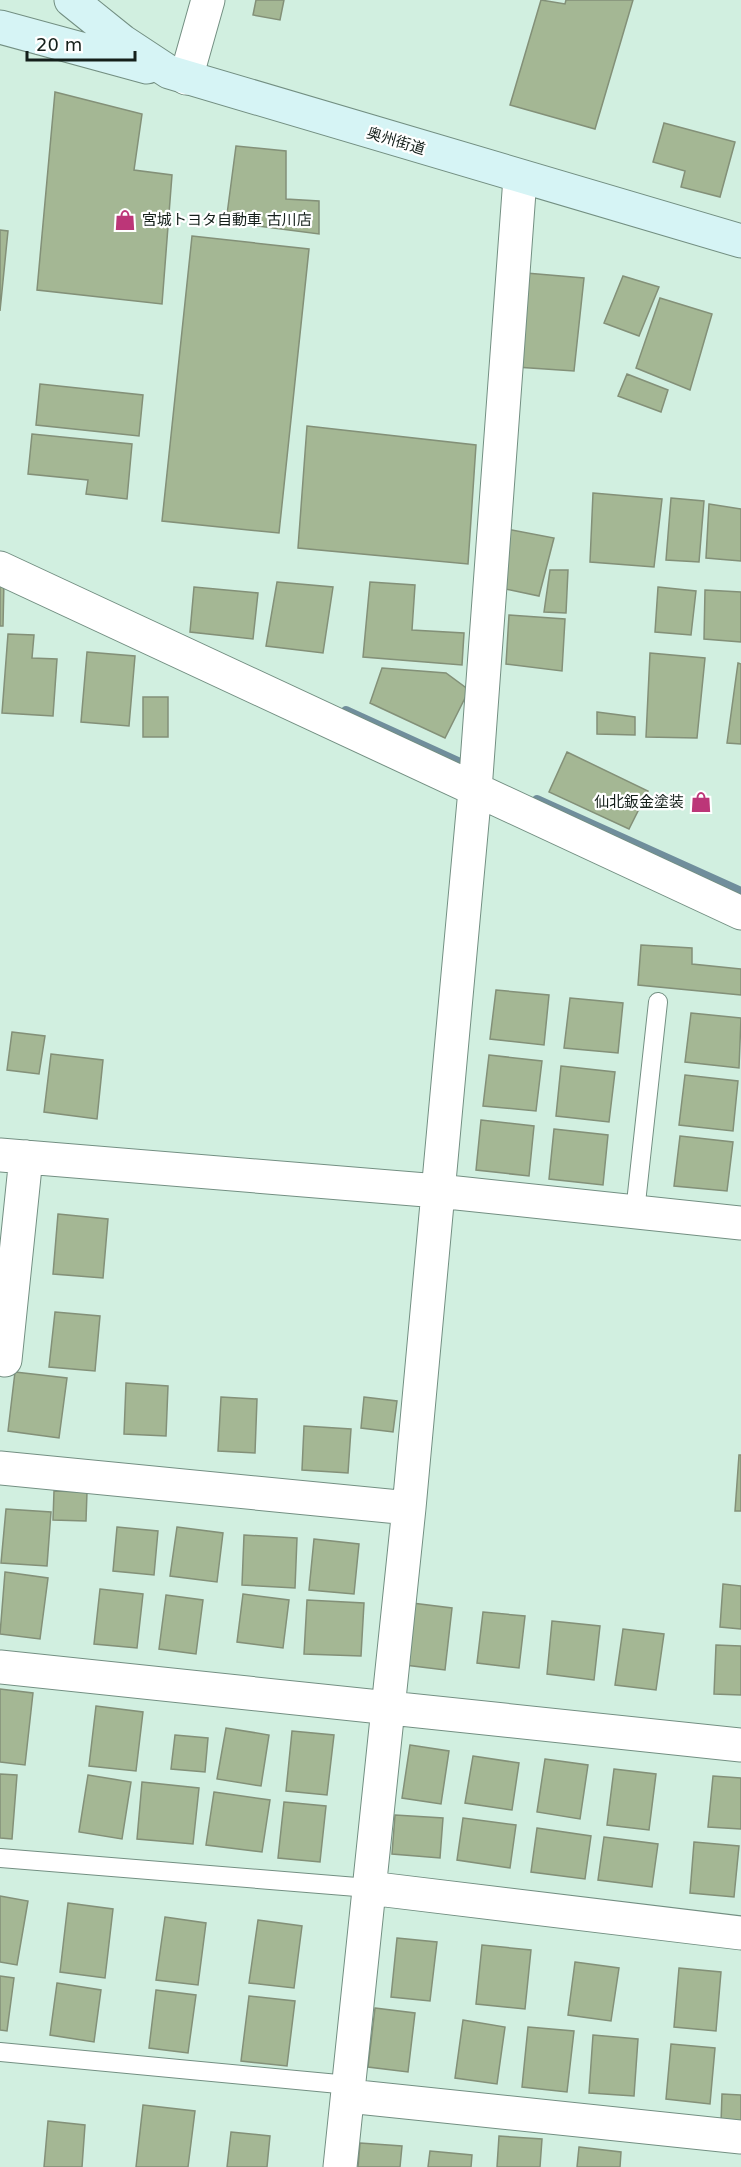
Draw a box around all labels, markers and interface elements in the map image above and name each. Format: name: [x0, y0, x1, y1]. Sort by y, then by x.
scale bar: [27, 24, 135, 62]
text: 20 m: [36, 34, 82, 55]
street label: 奥州街道: [365, 124, 427, 158]
shop icon: 宮城トヨタ自動車 古川店: [113, 208, 137, 232]
place label: 宮城トヨタ自動車 古川店: [142, 211, 312, 229]
shop icon: 仙北鈑金塗装: [689, 790, 713, 814]
place label: 仙北鈑金塗装: [594, 793, 684, 811]

